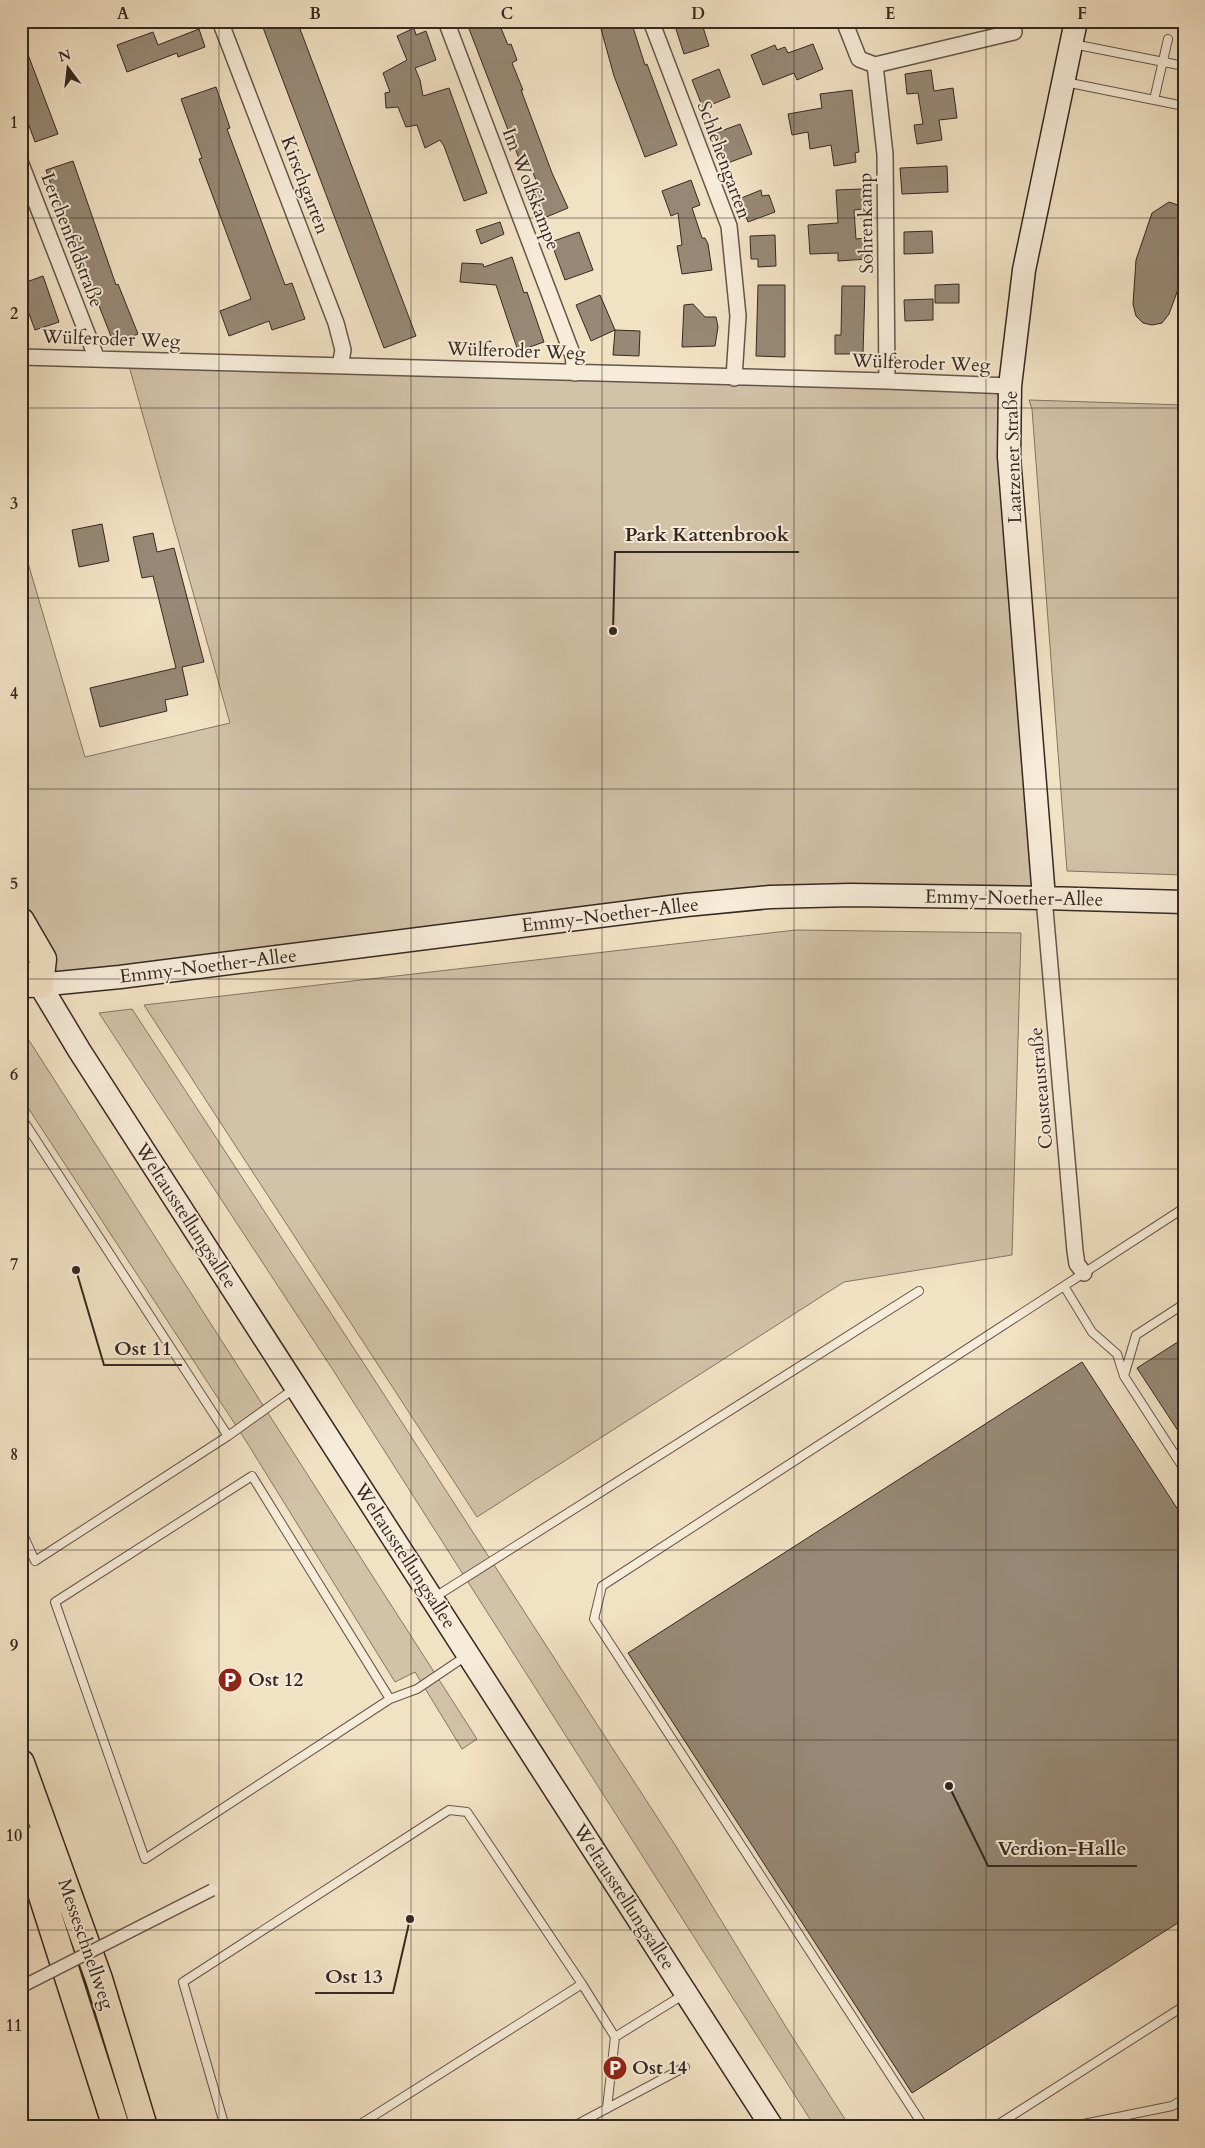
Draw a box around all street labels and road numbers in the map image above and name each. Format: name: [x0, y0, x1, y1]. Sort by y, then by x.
street label: Schlehengarten: [691, 98, 757, 222]
street label: Im Wolfskampe: [496, 124, 566, 254]
street label: Kirschgarten: [274, 132, 336, 238]
street label: Lerchenfeldstraße: [34, 169, 110, 311]
street label: Sohrenkamp: [852, 172, 880, 274]
street label: Wülferoder Weg: [40, 324, 181, 354]
street label: Wülferoder Weg: [445, 336, 586, 366]
street label: Wülferoder Weg: [850, 348, 991, 378]
street label: Laatzener Straße: [998, 390, 1028, 524]
street label: Emmy-Noether-Allee: [925, 883, 1103, 913]
street label: Emmy-Noether-Allee: [520, 891, 700, 939]
street label: Emmy-Noether-Allee: [118, 942, 298, 990]
street label: Cousteaustraße: [1023, 1026, 1059, 1150]
street label: Weltausstellungsallee: [128, 1137, 243, 1294]
street label: Weltausstellungsallee: [347, 1477, 462, 1634]
street label: Weltausstellungsallee: [566, 1818, 681, 1975]
street label: Messeschnellweg: [51, 1875, 121, 2013]

